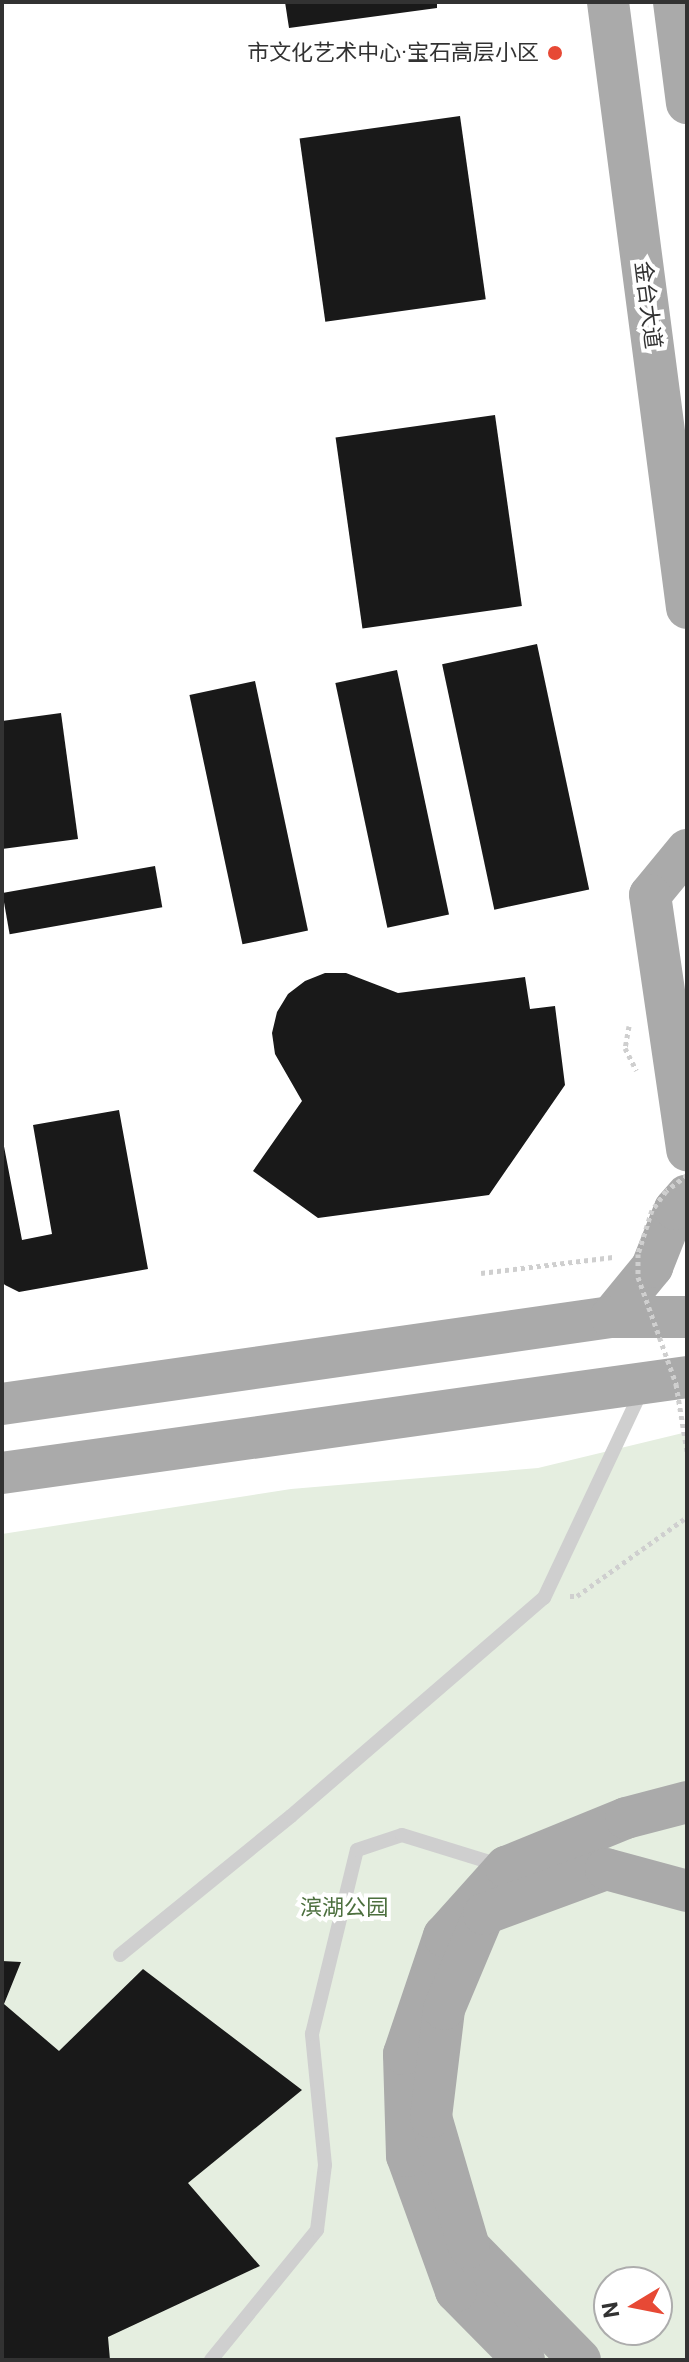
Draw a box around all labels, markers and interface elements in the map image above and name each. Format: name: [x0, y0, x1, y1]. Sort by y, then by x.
place label: 市文化艺术中心·宝石高层小区: [247, 40, 539, 66]
marker: 市文化艺术中心·宝石高层小区: [546, 44, 564, 62]
street label: 金台大道: [630, 260, 666, 350]
park label: 滨湖公园: [300, 1895, 388, 1921]
north arrow: [593, 2266, 673, 2346]
text: N: [597, 2300, 625, 2320]

